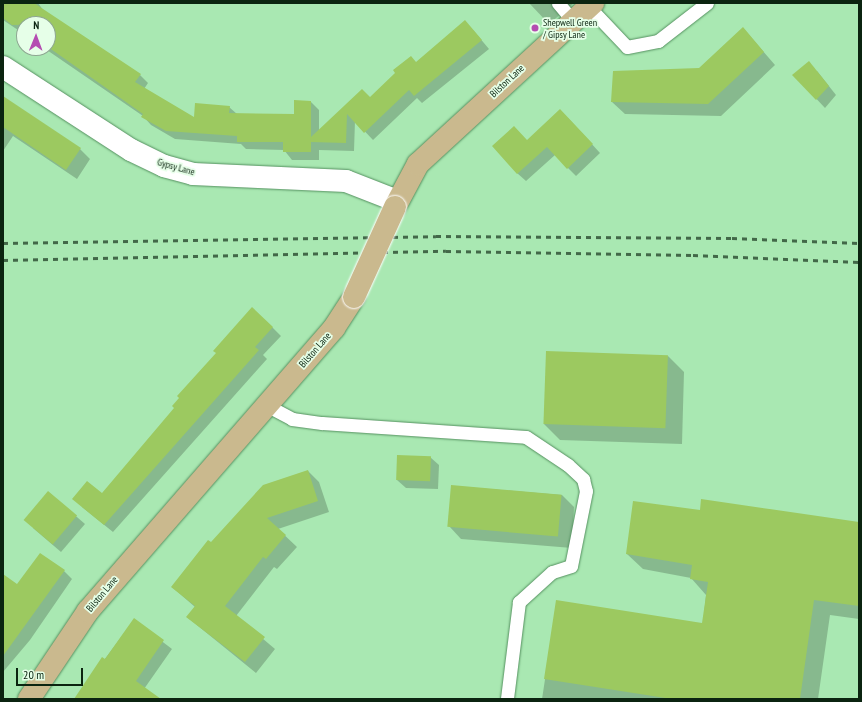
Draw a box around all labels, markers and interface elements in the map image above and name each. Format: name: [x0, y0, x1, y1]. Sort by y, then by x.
north arrow: [16, 16, 56, 56]
place label: Shepwell Green / Gipsy Lane: [543, 16, 597, 40]
text: N: [33, 18, 39, 32]
marker: Shepwell Green / Gipsy Lane: [530, 23, 540, 33]
street label: Bilston Lane: [487, 62, 527, 100]
street label: Gypsy Lane: [156, 156, 196, 178]
street label: Bilston Lane: [296, 330, 334, 370]
street label: Bilston Lane: [84, 574, 120, 614]
scale bar: [18, 660, 85, 686]
text: 20 m: [23, 667, 44, 682]

